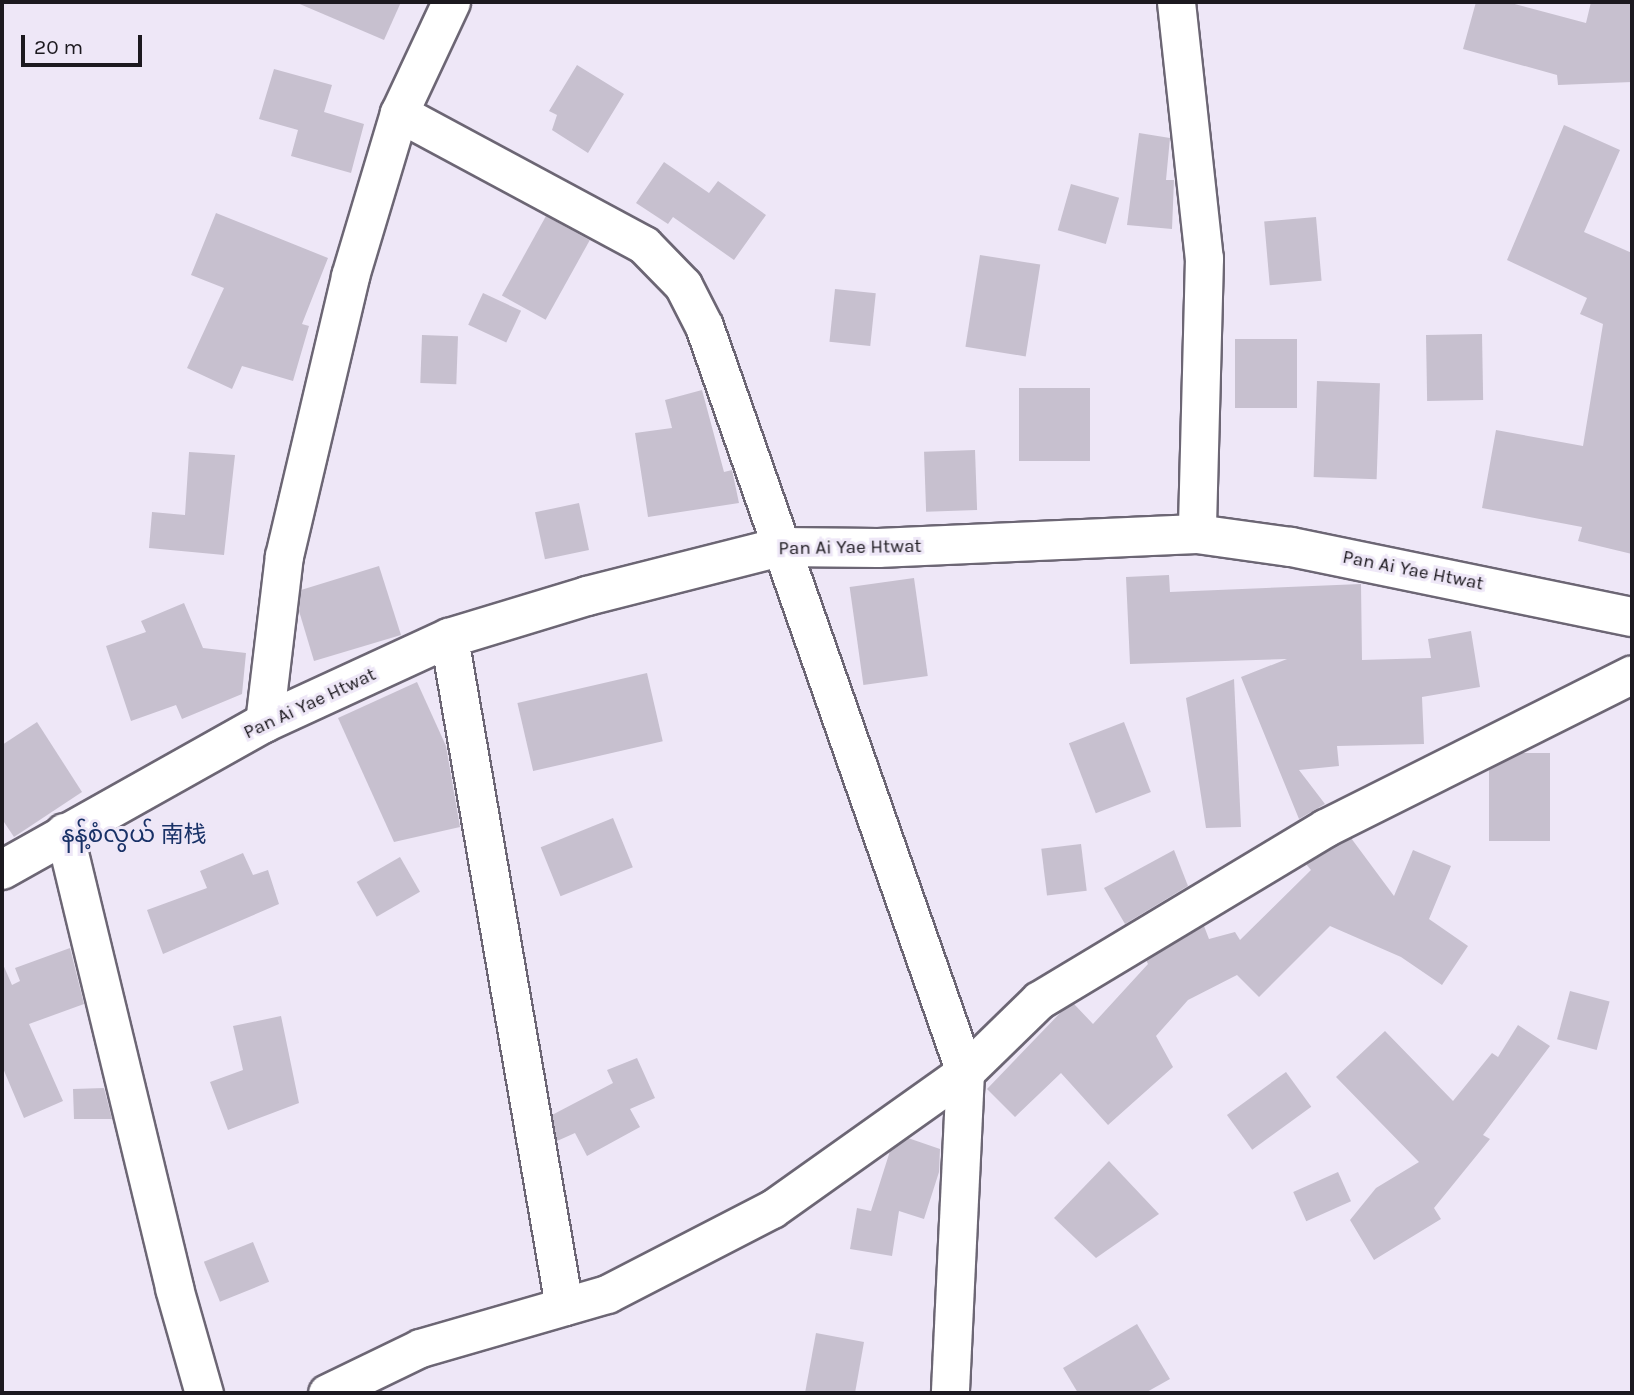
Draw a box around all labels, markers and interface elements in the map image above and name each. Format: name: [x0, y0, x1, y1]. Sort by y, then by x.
scale bar: [24, 21, 145, 65]
text: 20 m: [34, 35, 83, 59]
street label: Pan Ai Yae Htwat: [778, 535, 922, 561]
street label: Pan Ai Yae Htwat: [1341, 546, 1485, 596]
street label: Pan Ai Yae Htwat: [240, 663, 380, 745]
district label: နန့်စံလွယ် 南栈: [62, 821, 206, 849]

